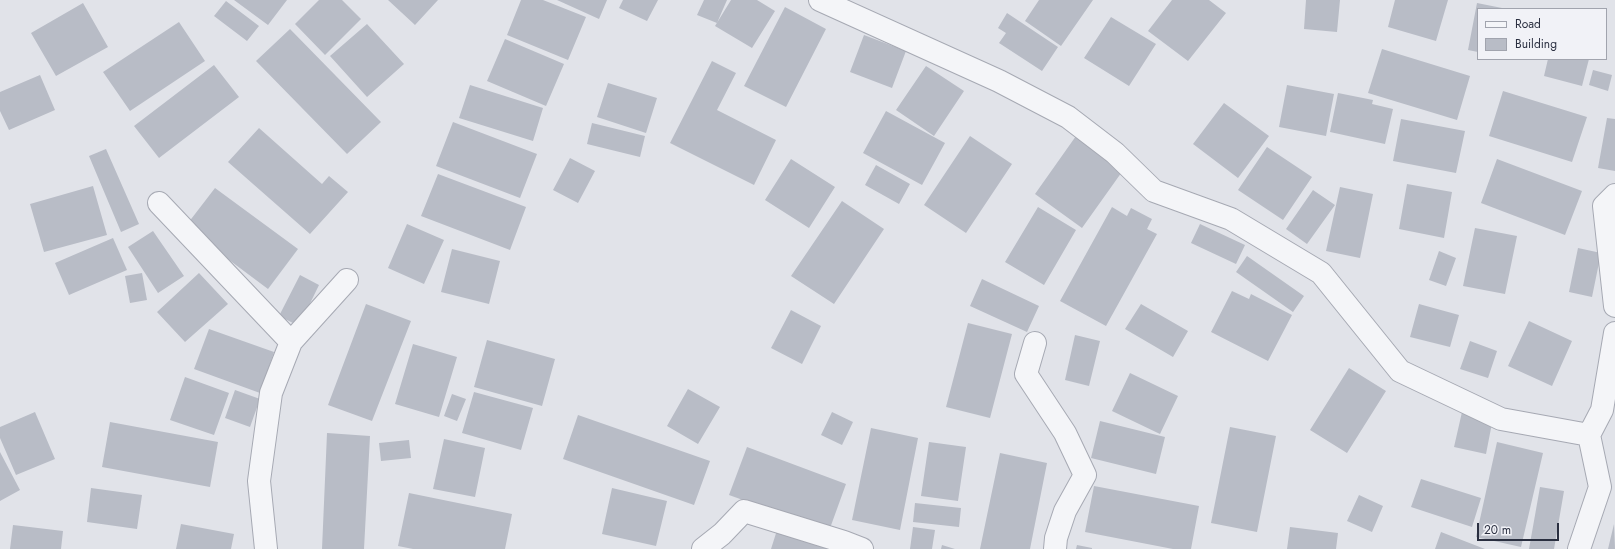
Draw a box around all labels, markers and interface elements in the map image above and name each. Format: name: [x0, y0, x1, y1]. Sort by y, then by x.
legend: [1477, 8, 1607, 60]
text: Road: [1515, 15, 1541, 33]
text: Building: [1515, 35, 1557, 53]
scale bar: [1479, 515, 1561, 541]
text: 20 m: [1484, 521, 1511, 539]

